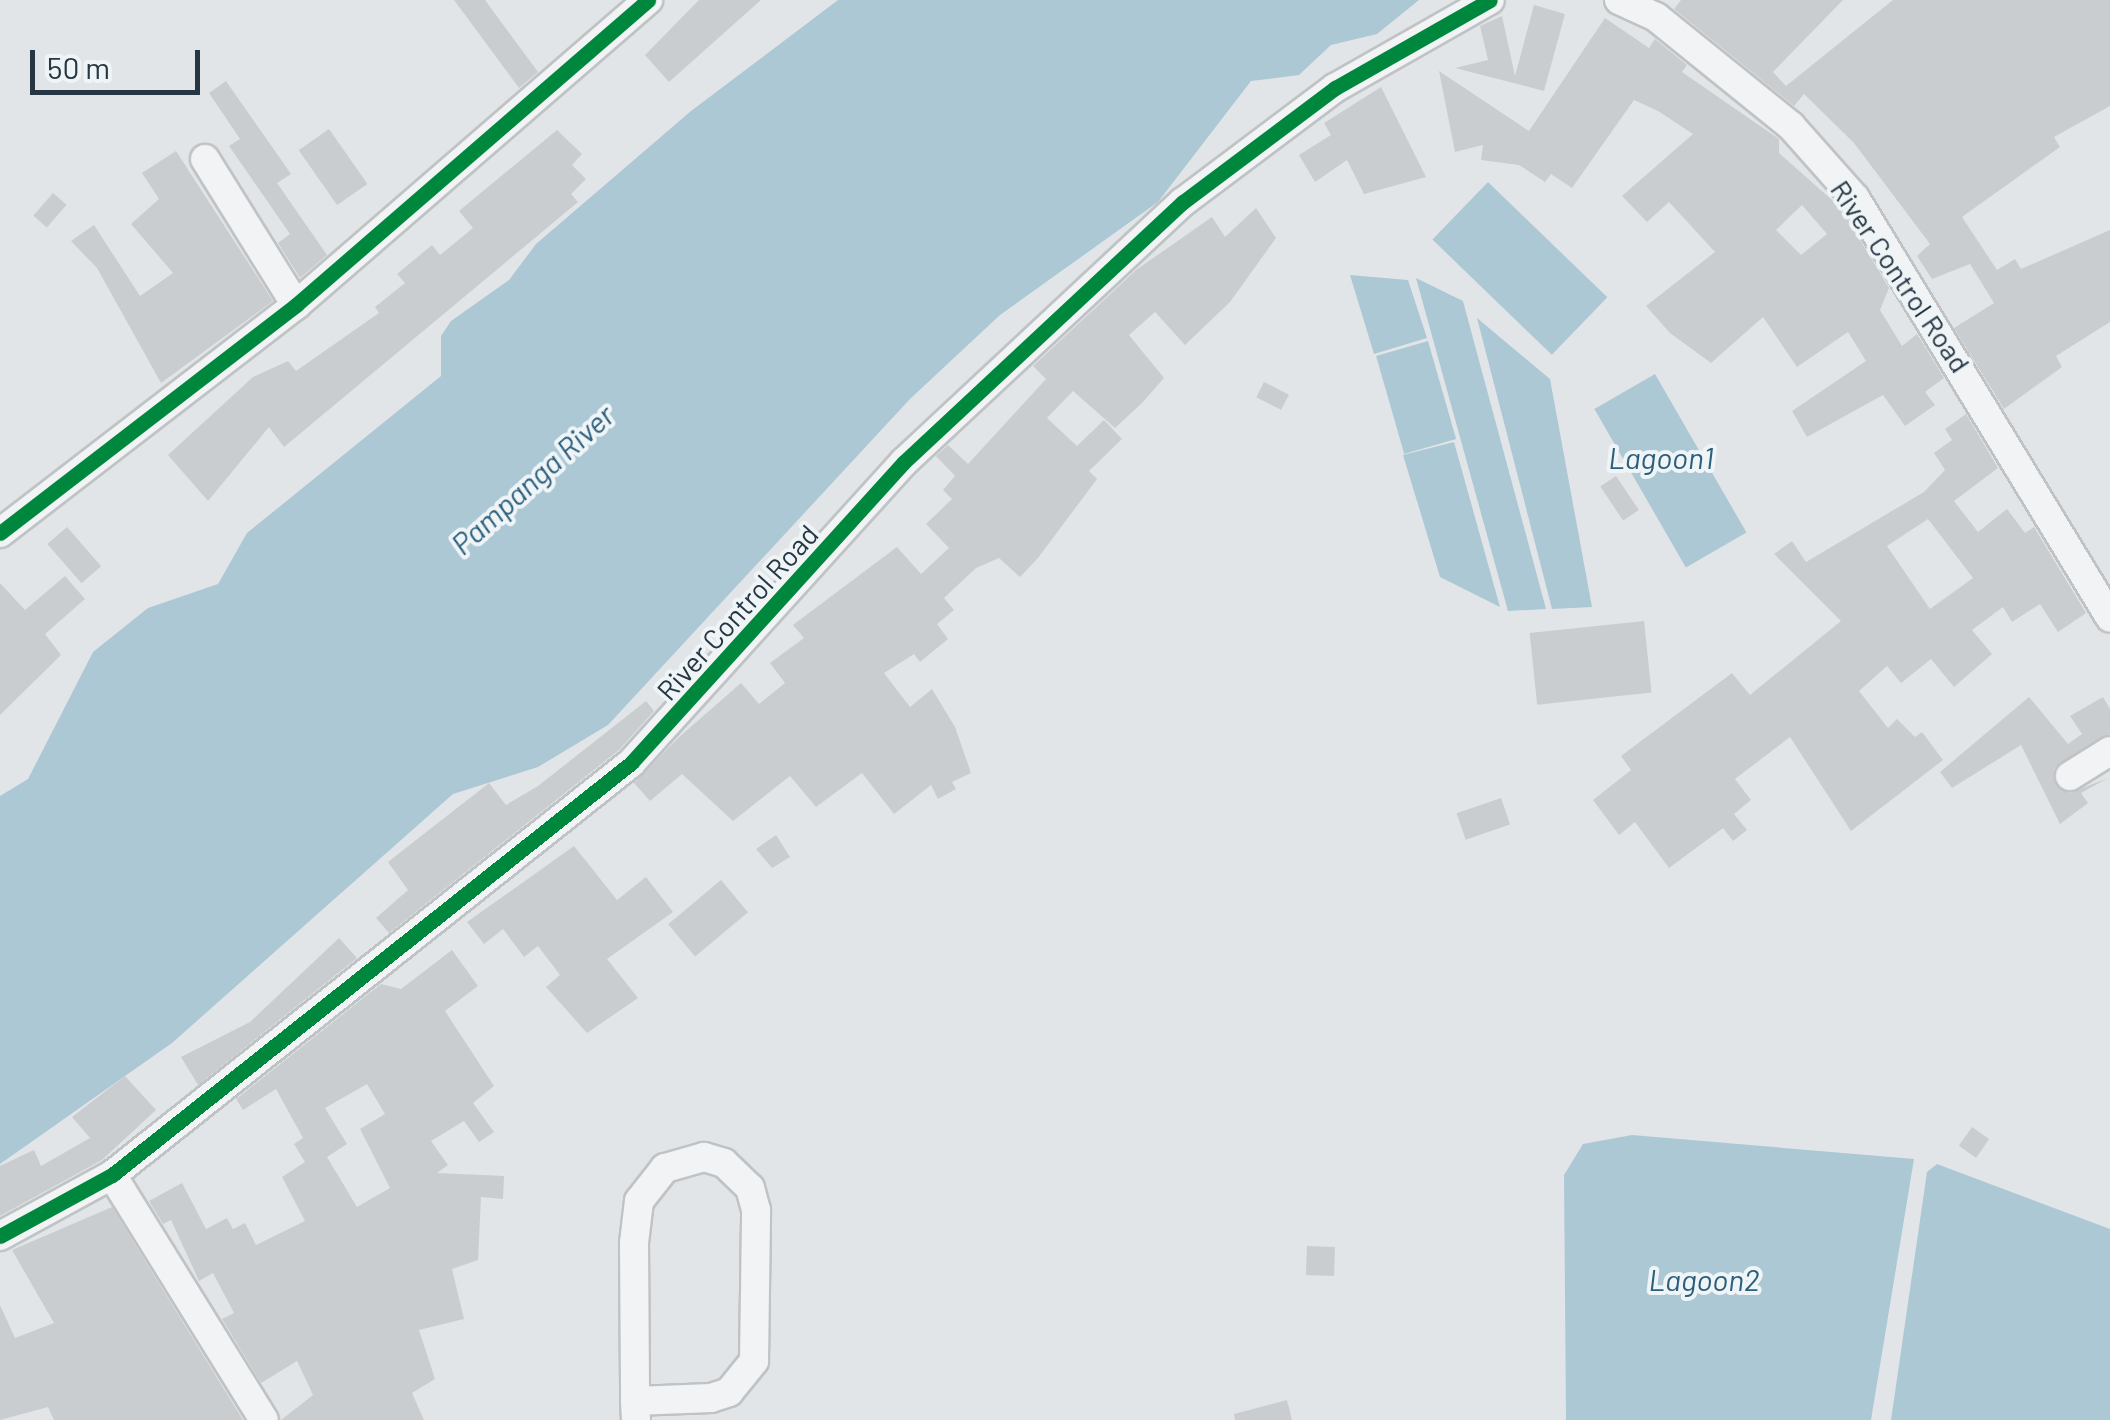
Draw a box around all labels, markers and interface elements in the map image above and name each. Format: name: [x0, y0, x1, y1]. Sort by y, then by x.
scale bar: [35, 30, 205, 92]
text: 50 m: [47, 49, 110, 85]
street label: River Control Road: [1824, 174, 1978, 378]
water label: Pampanga River: [443, 397, 621, 561]
water label: Lagoon1: [1608, 439, 1714, 475]
street label: River Control Road: [649, 517, 825, 707]
water label: Lagoon2: [1649, 1261, 1759, 1297]

